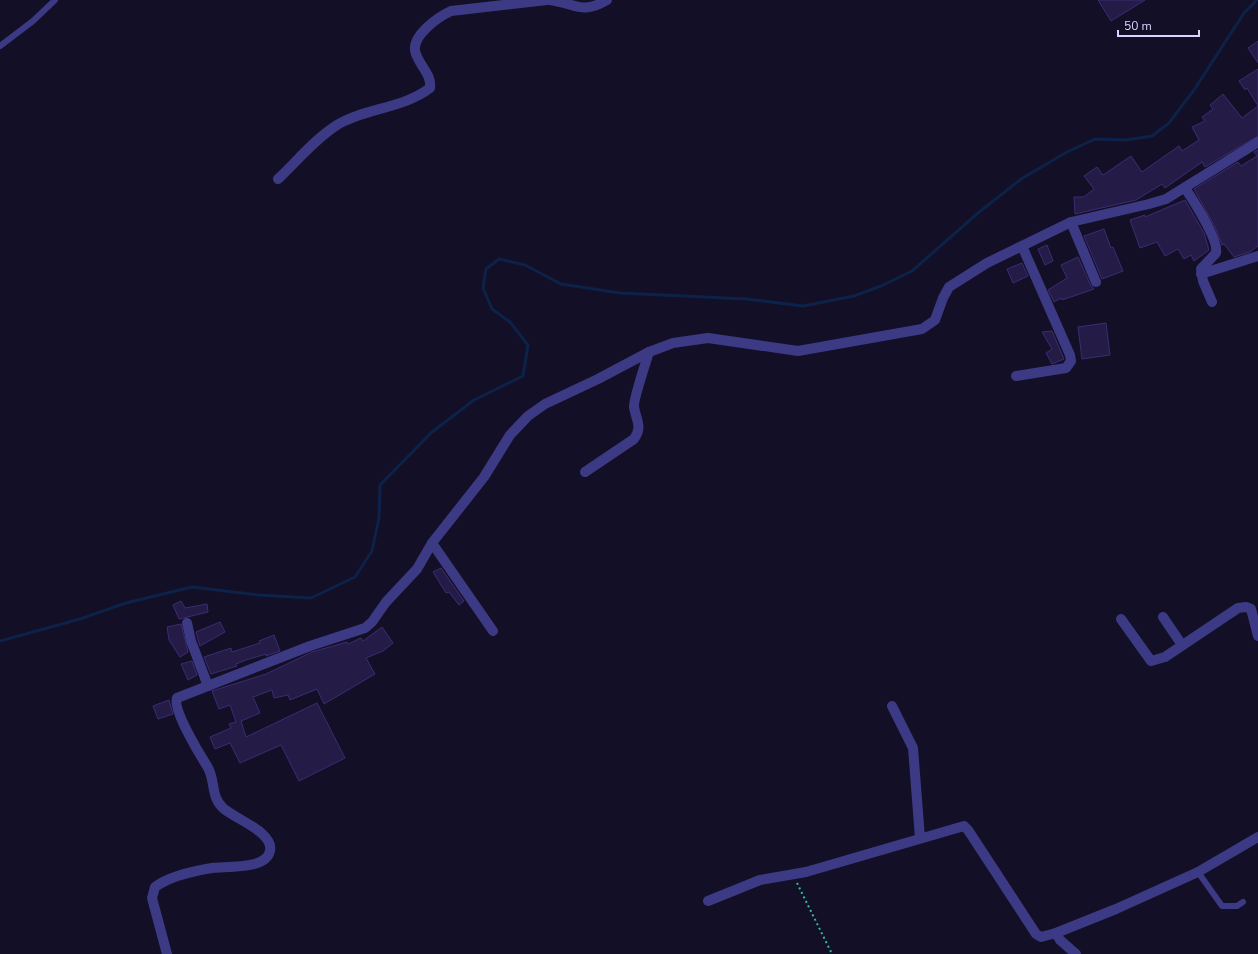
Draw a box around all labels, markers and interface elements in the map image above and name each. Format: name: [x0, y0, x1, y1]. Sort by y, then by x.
scale bar: [1118, 12, 1199, 38]
text: 50 m: [1124, 18, 1152, 34]

